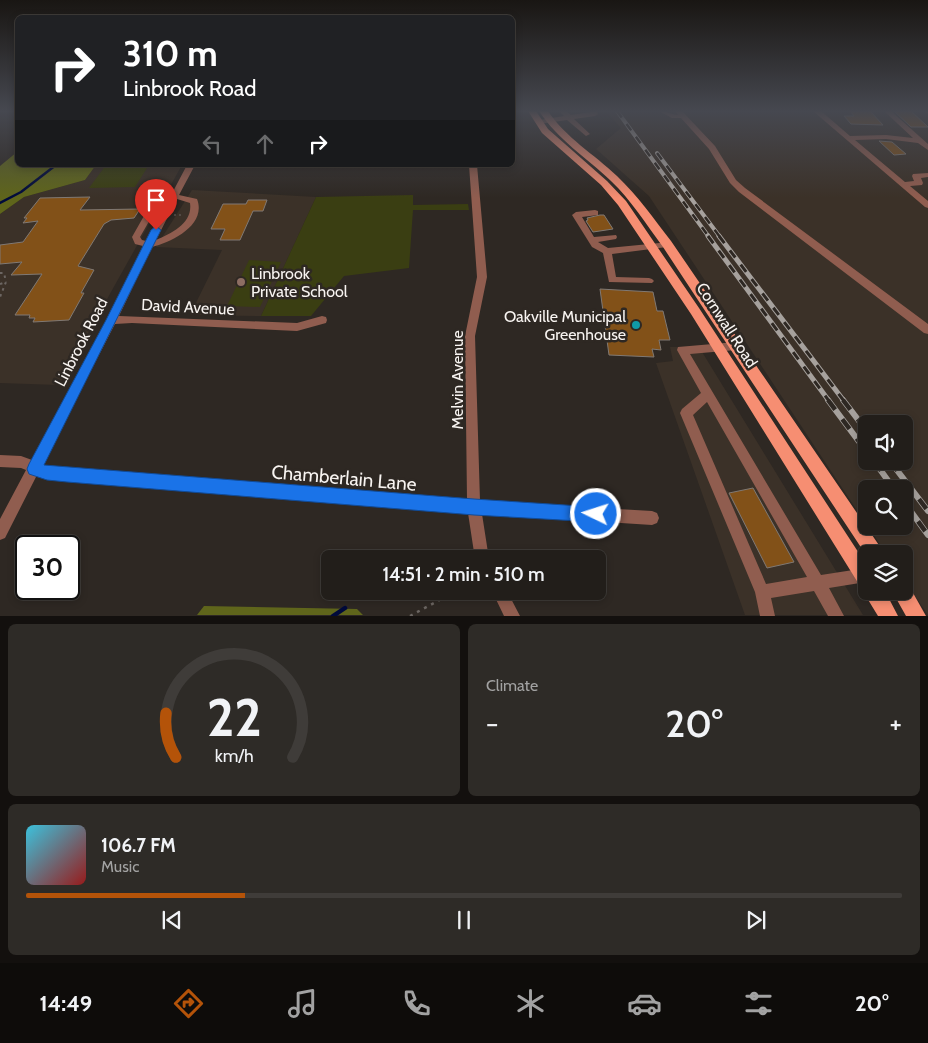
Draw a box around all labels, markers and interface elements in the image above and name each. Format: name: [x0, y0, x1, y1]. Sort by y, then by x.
text: 310 m: [123, 32, 218, 75]
icon: right: [40, 35, 105, 100]
text: Linbrook Road: [123, 75, 257, 102]
icon: left: [198, 130, 226, 158]
icon: ahead: [251, 130, 279, 158]
icon: right: [304, 130, 332, 158]
pin: [135, 179, 177, 230]
icon: arrive: [142, 186, 170, 214]
place label: Linbrook Private School: [251, 264, 348, 301]
marker: Linbrook Private School: [235, 276, 247, 288]
street label: Cornwall Road: [693, 279, 761, 371]
street label: Linbrook Road: [50, 294, 112, 390]
street label: David Avenue: [141, 295, 235, 319]
place label: Oakville Municipal Greenhouse: [504, 307, 626, 344]
marker: Oakville Municipal Greenhouse: [630, 319, 642, 331]
street label: Melvin Avenue: [448, 330, 467, 430]
map controls: [858, 415, 913, 600]
button: sound: [858, 415, 913, 470]
street label: Chamberlain Lane: [270, 460, 418, 496]
button: search: [858, 480, 913, 535]
position arrow: [569, 487, 621, 539]
speed limit sign: 30: [15, 535, 80, 600]
button: layers: [858, 545, 913, 600]
text: 14:51 · 2 min · 510 m: [382, 563, 545, 586]
text: Climate: [486, 676, 538, 695]
text: 22: [206, 686, 262, 749]
text: 20°: [665, 700, 723, 747]
text: −: [486, 706, 498, 740]
text: +: [890, 706, 902, 740]
text: km/h: [214, 745, 254, 766]
text: 106.7 FM: [101, 834, 176, 857]
text: Music: [101, 857, 139, 876]
icon: previous: [158, 906, 186, 934]
icon: pause: [450, 906, 478, 934]
icon: next: [742, 906, 770, 934]
icon: directions: [171, 986, 206, 1021]
icon: music: [285, 986, 320, 1021]
icon: phone: [399, 986, 434, 1021]
icon: climate: [513, 986, 548, 1021]
icon: car: [627, 986, 662, 1021]
icon: filters: [741, 986, 776, 1021]
text: 14:49: [39, 990, 92, 1017]
text: 20°: [855, 990, 889, 1017]

